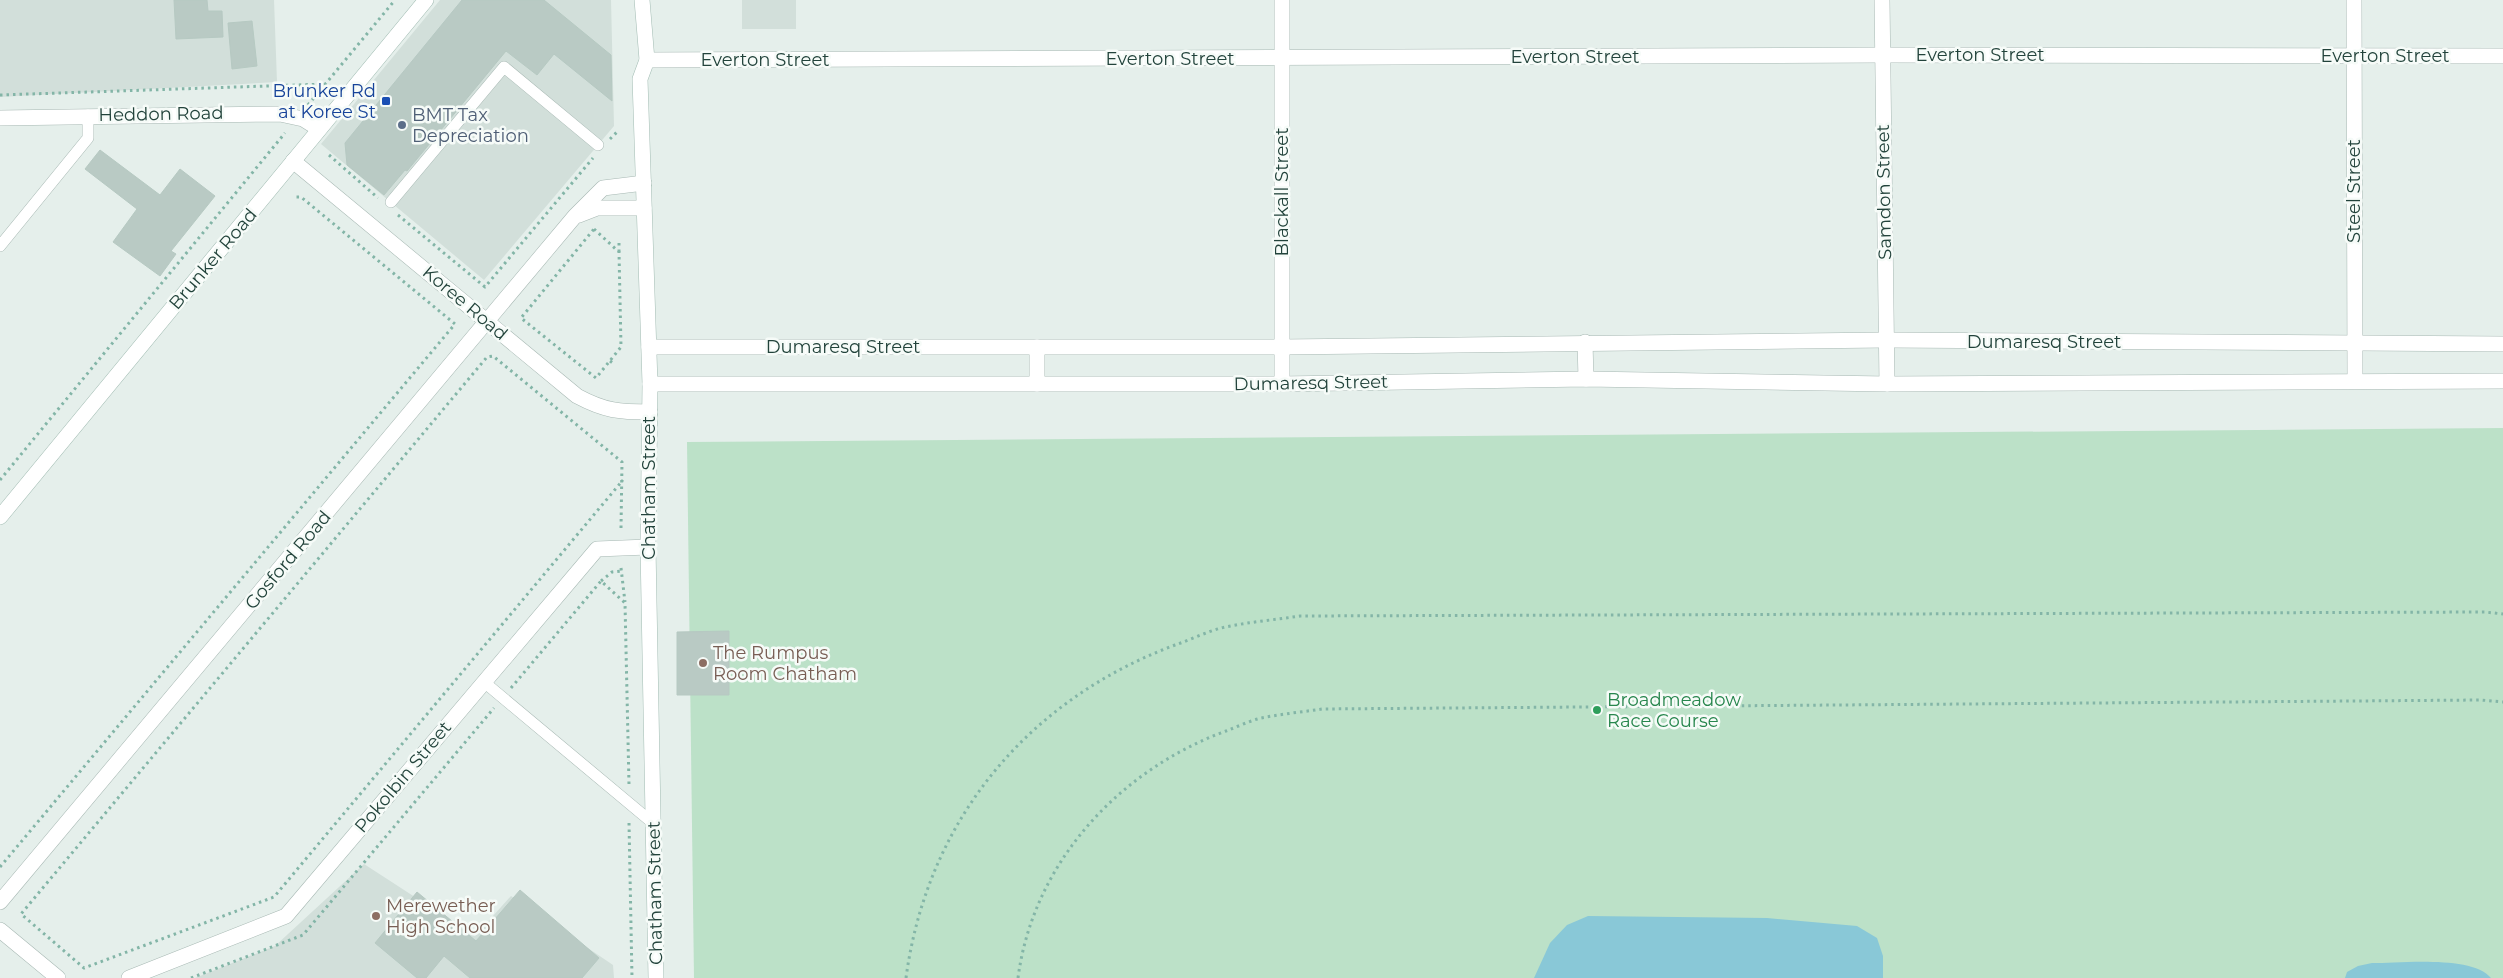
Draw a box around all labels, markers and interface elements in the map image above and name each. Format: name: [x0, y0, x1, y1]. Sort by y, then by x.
street label: Everton Street: [1915, 44, 2045, 66]
street label: Everton Street: [2320, 45, 2450, 67]
street label: Everton Street: [1510, 46, 1640, 68]
street label: Everton Street: [1105, 48, 1235, 70]
street label: Everton Street: [700, 49, 830, 71]
place label: Brunker Rd at Koree St: [273, 80, 376, 123]
marker: Brunker Rd at Koree St: [380, 95, 392, 107]
street label: Heddon Road: [98, 102, 224, 126]
place label: BMT Tax Depreciation: [412, 104, 529, 147]
marker: BMT Tax Depreciation: [396, 119, 408, 131]
street label: Samdon Street: [1872, 124, 1896, 260]
street label: Blackall Street: [1271, 127, 1293, 257]
street label: Steel Street: [2343, 139, 2365, 243]
street label: Brunker Road: [164, 204, 262, 314]
street label: Koree Road: [418, 261, 512, 345]
street label: Dumaresq Street: [1967, 331, 2121, 353]
street label: Dumaresq Street: [766, 336, 920, 358]
street label: Dumaresq Street: [1233, 371, 1389, 395]
street label: Chatham Street: [638, 416, 660, 560]
street label: Gosford Road: [240, 506, 336, 614]
place label: The Rumpus Room Chatham: [713, 642, 857, 685]
marker: The Rumpus Room Chatham: [697, 657, 709, 669]
place label: Broadmeadow Race Course: [1607, 689, 1741, 732]
marker: Broadmeadow Race Course: [1591, 704, 1603, 716]
street label: Pokolbin Street: [350, 717, 456, 837]
street label: Chatham Street: [643, 821, 667, 965]
place label: Merewether High School: [386, 895, 496, 938]
marker: Merewether High School: [370, 910, 382, 922]

